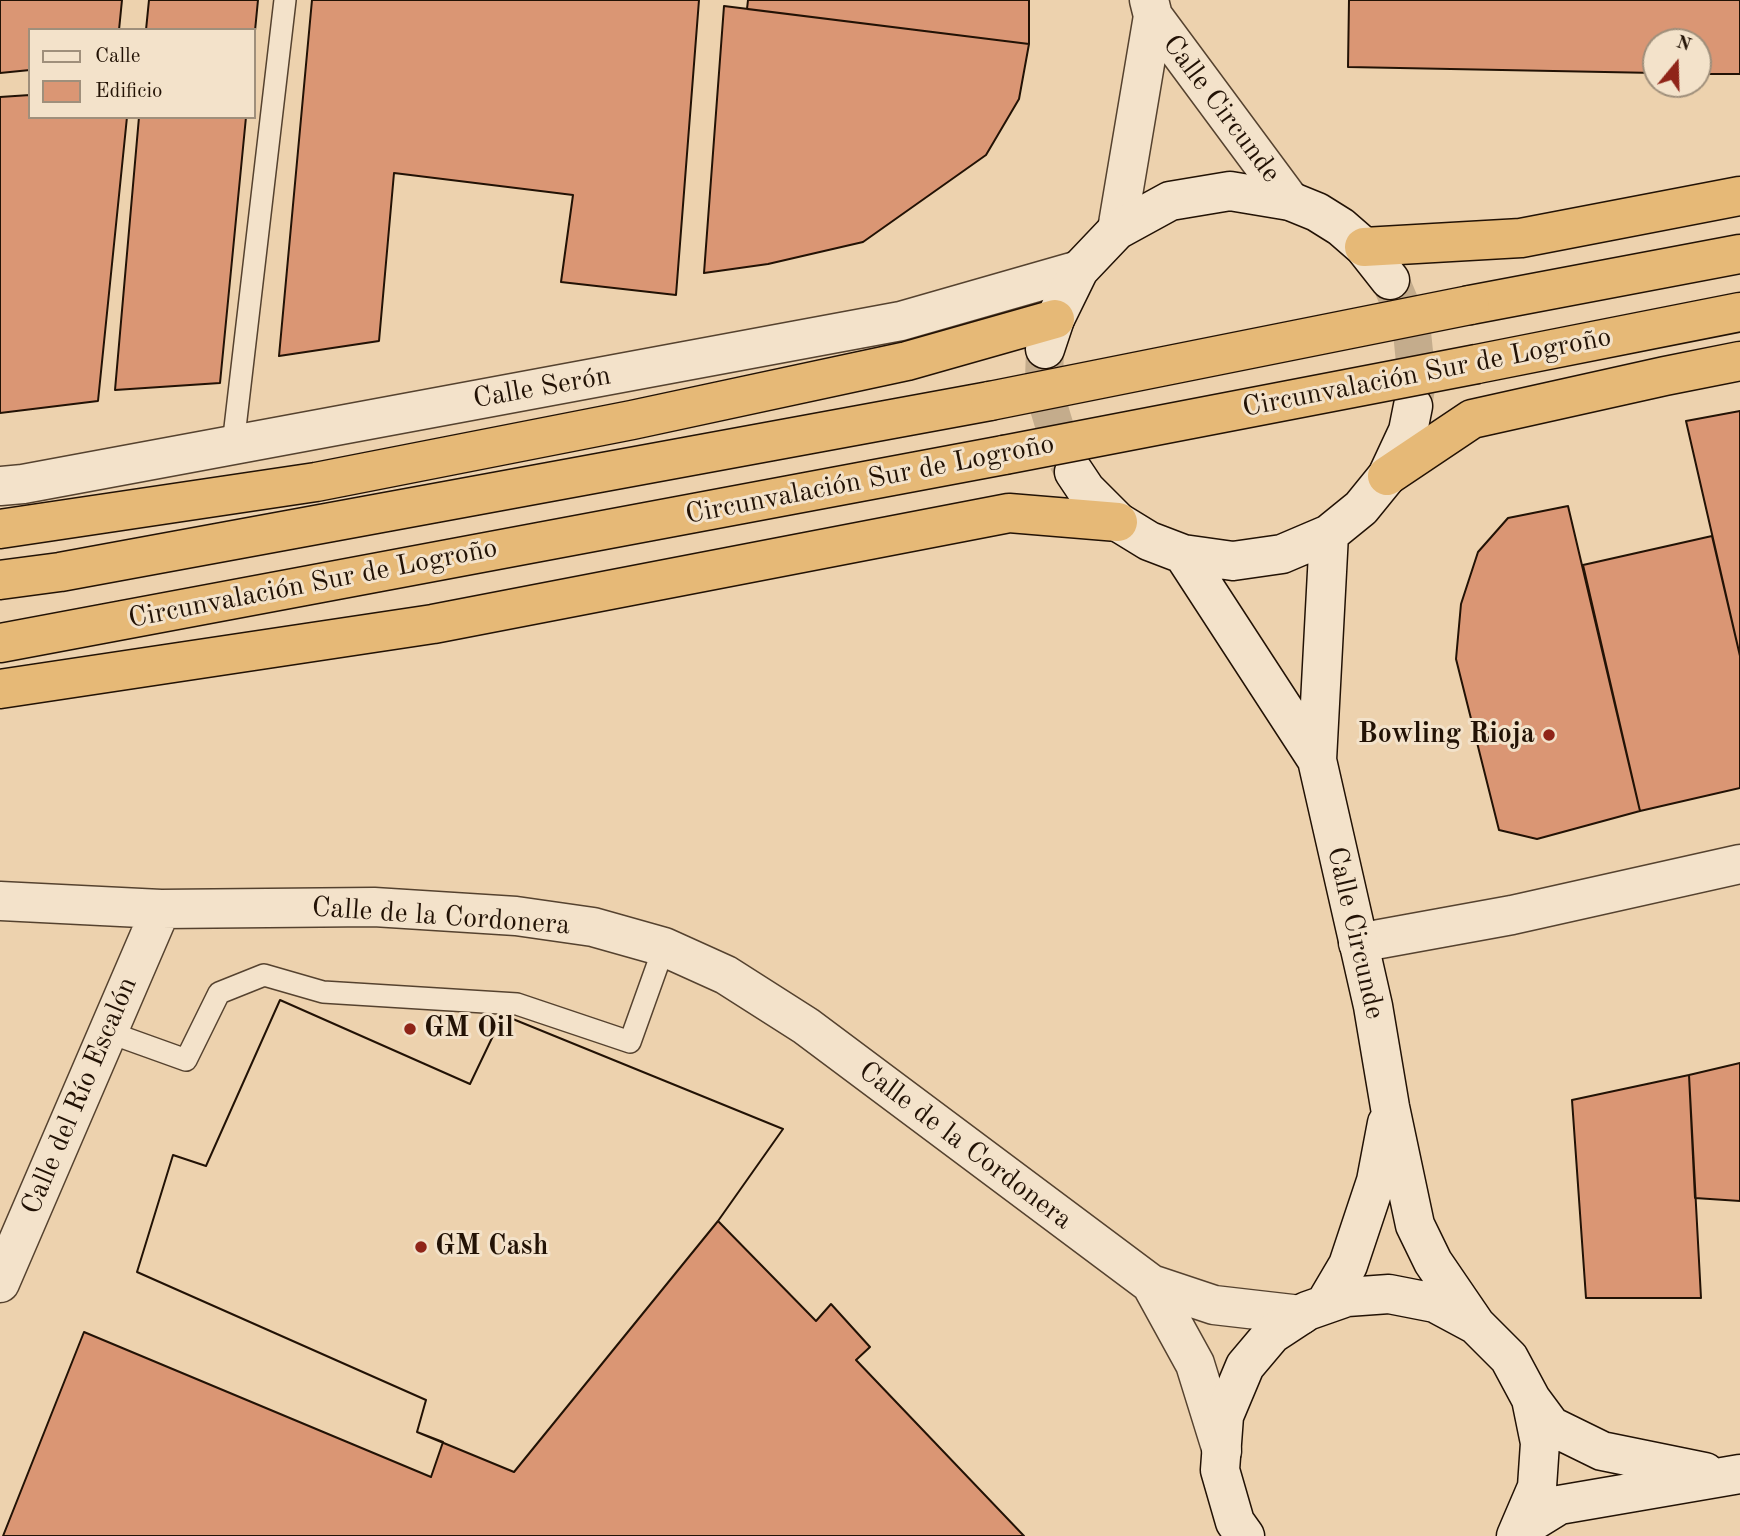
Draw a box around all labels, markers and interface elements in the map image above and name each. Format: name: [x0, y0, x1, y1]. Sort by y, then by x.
legend: [28, 28, 256, 119]
north arrow: [1642, 28, 1712, 98]
street label: Calle Circunde: [1155, 29, 1287, 189]
text: N: [1673, 33, 1693, 56]
text: Calle: [95, 46, 140, 67]
text: Edificio: [95, 81, 163, 102]
street label: Circunvalación Sur de Logroño: [1240, 321, 1614, 425]
street label: Calle Serón: [471, 359, 613, 417]
street label: Circunvalación Sur de Logroño: [683, 428, 1057, 532]
street label: Circunvalación Sur de Logroño: [126, 532, 500, 636]
place label: Bowling Rioja: [1358, 718, 1535, 752]
marker: Bowling Rioja: [1541, 727, 1557, 743]
street label: Calle Circunde: [1319, 843, 1391, 1023]
street label: Calle de la Cordonera: [311, 891, 571, 943]
street label: Calle del Río Escalón: [15, 972, 145, 1220]
place label: GM Oil: [424, 1012, 514, 1046]
marker: GM Oil: [402, 1021, 418, 1037]
street label: Calle de la Cordonera: [851, 1055, 1079, 1237]
place label: GM Cash: [435, 1230, 548, 1264]
marker: GM Cash: [413, 1239, 429, 1255]

